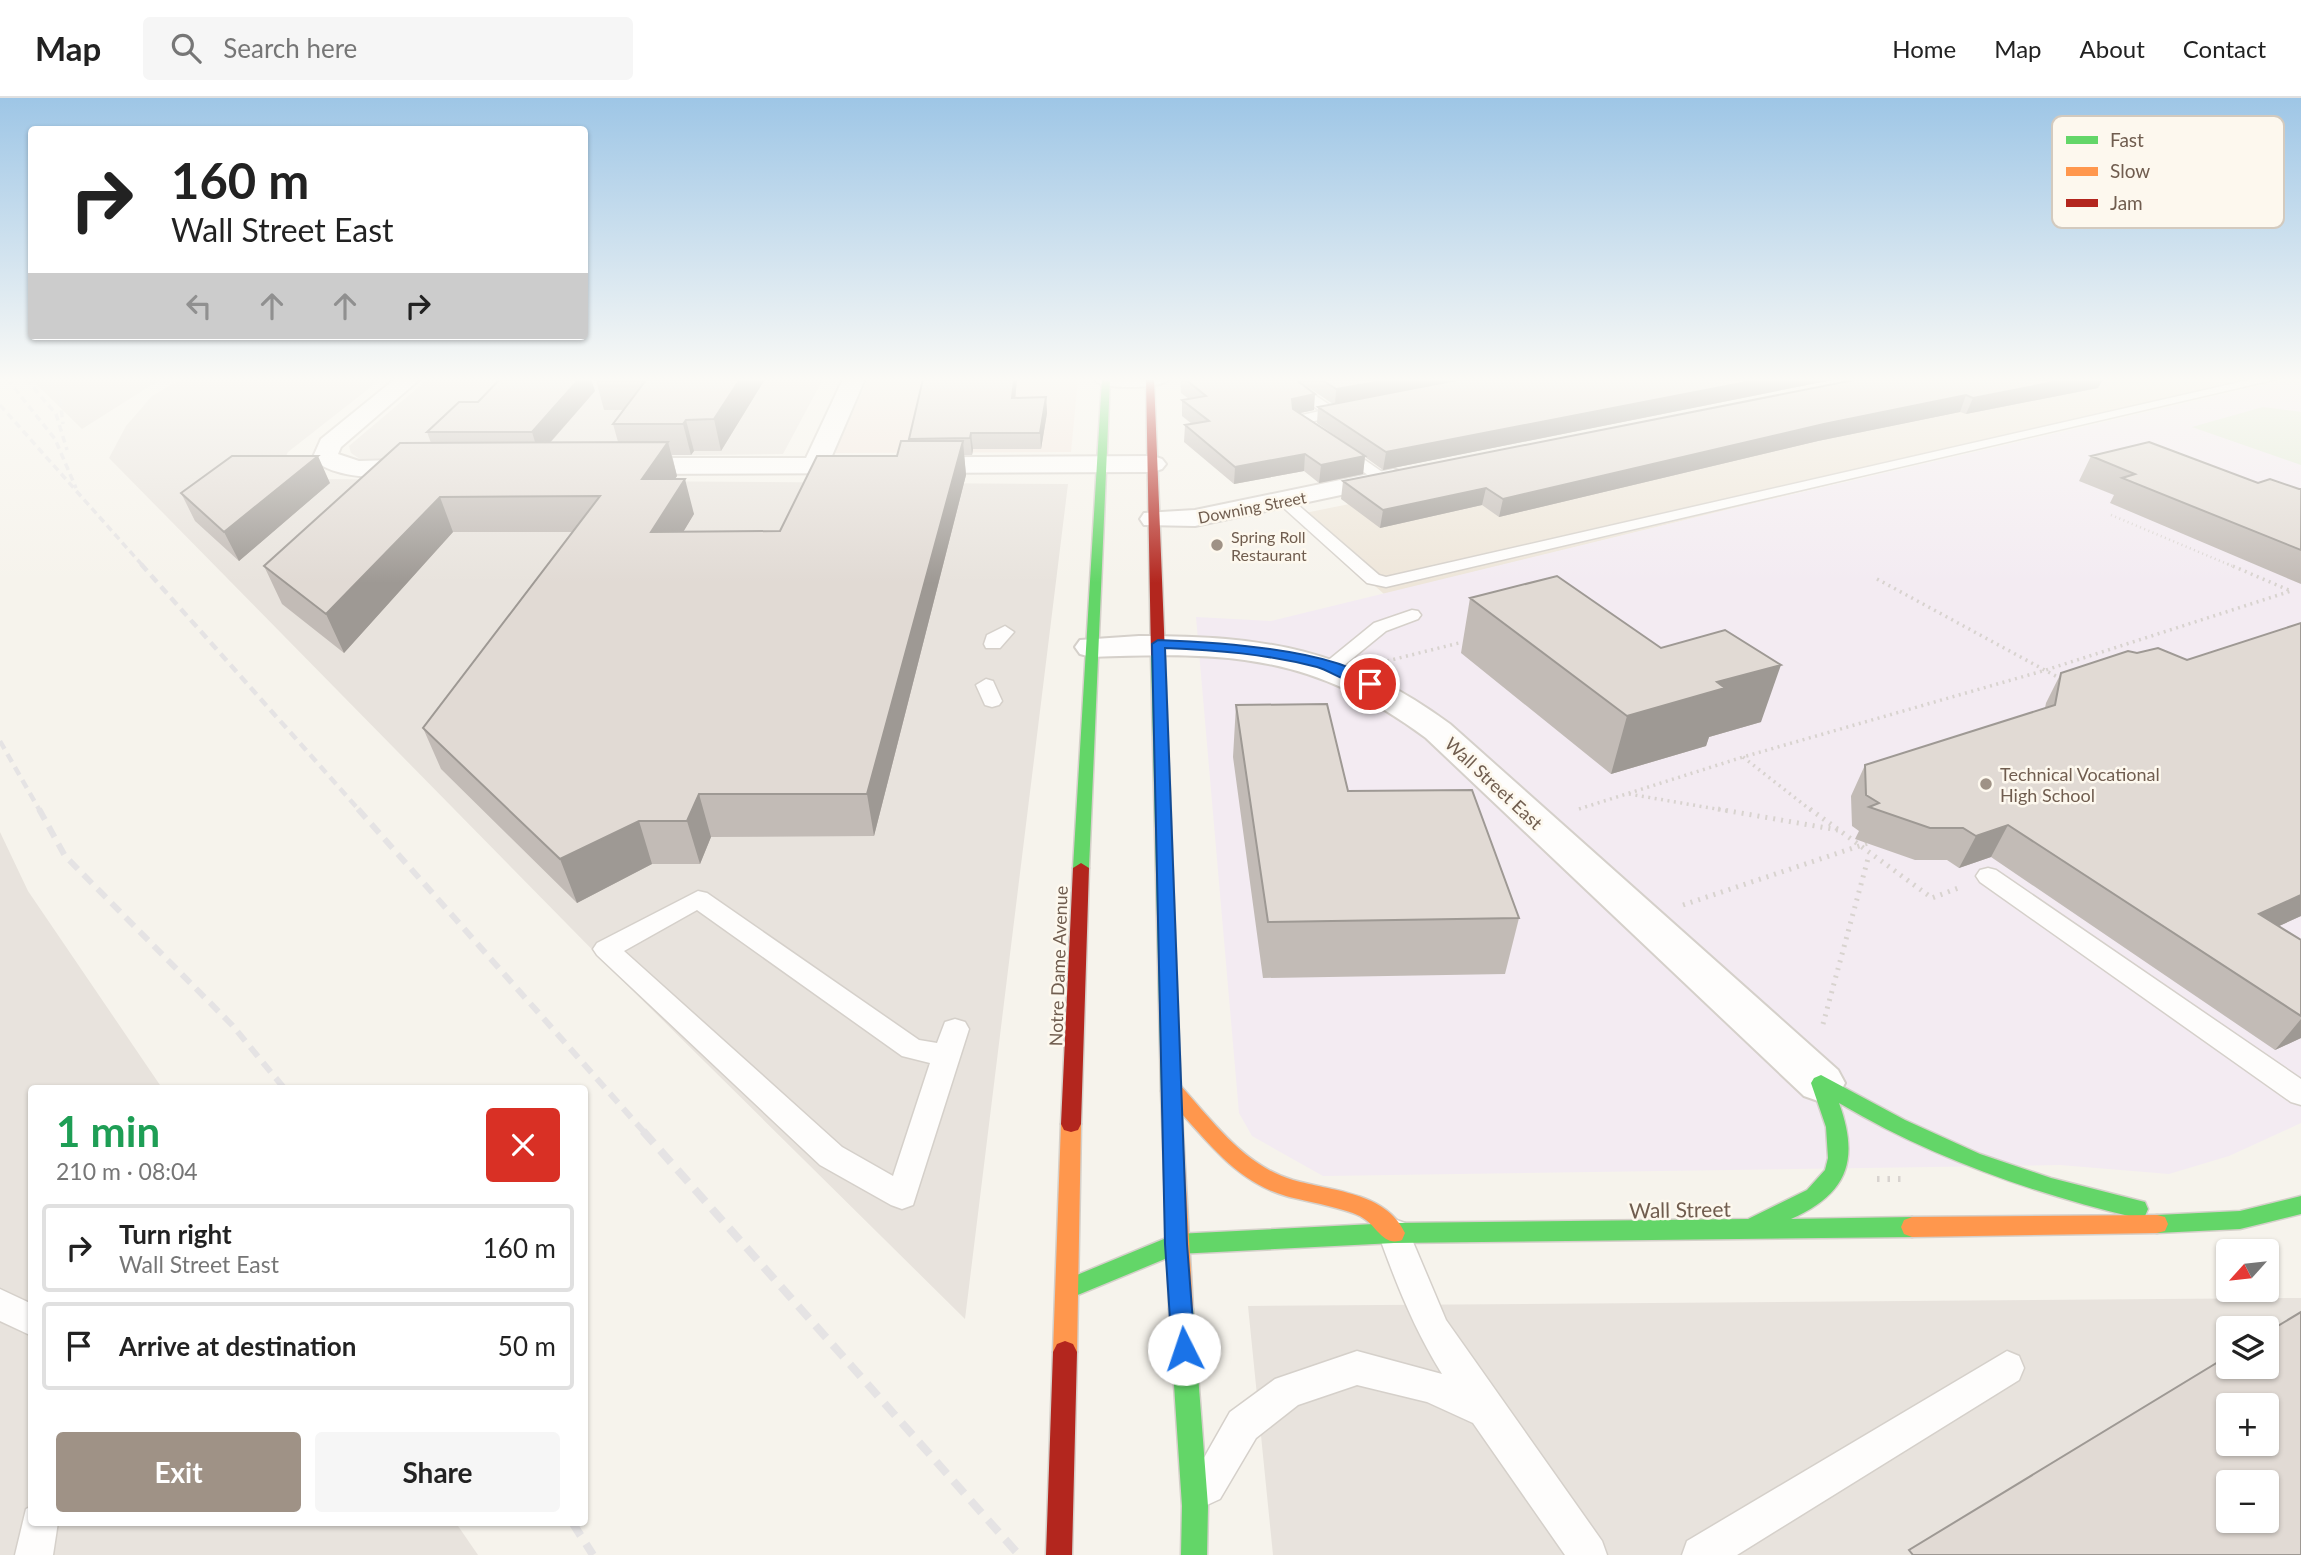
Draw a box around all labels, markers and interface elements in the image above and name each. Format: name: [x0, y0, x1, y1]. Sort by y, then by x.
search box: [143, 17, 633, 80]
text: Map: [35, 28, 101, 68]
icon: search: [167, 29, 205, 67]
text: Search here: [223, 32, 357, 64]
text: Home: [1892, 34, 1956, 63]
text: Map: [1994, 34, 2042, 63]
text: About: [2080, 34, 2145, 63]
text: Contact: [2183, 34, 2266, 63]
legend: [2052, 116, 2284, 228]
text: Fast: [2110, 128, 2144, 151]
text: 160 m: [171, 151, 309, 209]
icon: right: [56, 154, 147, 245]
text: Slow: [2110, 159, 2150, 182]
text: Jam: [2110, 191, 2143, 214]
text: Wall Street East: [171, 210, 394, 249]
icon: left: [180, 287, 218, 325]
icon: ahead: [253, 287, 291, 325]
icon: ahead: [326, 287, 364, 325]
icon: right: [399, 287, 437, 325]
street label: Downing Street: [1196, 487, 1308, 527]
place label: Spring Roll Restaurant: [1231, 527, 1307, 564]
marker: Spring Roll Restaurant: [1209, 537, 1225, 553]
pin: [1340, 654, 1400, 714]
icon: arrive: [1351, 665, 1389, 703]
street label: Wall Street East: [1441, 732, 1548, 834]
place label: Technical Vocational High School: [2000, 763, 2160, 806]
marker: Technical Vocational High School: [1978, 776, 1994, 792]
street label: Notre Dame Avenue: [1044, 885, 1072, 1047]
text: 1 min: [56, 1106, 160, 1156]
button: close: [486, 1108, 560, 1182]
text: 210 m · 08:04: [56, 1157, 198, 1185]
street label: Wall Street: [1629, 1196, 1731, 1222]
text: Turn right: [119, 1218, 232, 1250]
icon: right: [60, 1229, 98, 1267]
text: 160 m: [483, 1232, 556, 1264]
north arrow: [2216, 1239, 2278, 1302]
map controls: [2216, 1239, 2279, 1533]
text: Wall Street East: [119, 1250, 279, 1278]
position arrow: [1147, 1312, 1221, 1386]
button: layers: [2216, 1316, 2279, 1379]
icon: arrive: [60, 1327, 98, 1365]
text: Arrive at destination: [119, 1330, 356, 1362]
text: 50 m: [498, 1330, 556, 1362]
button: +: [2216, 1393, 2279, 1456]
button: Exit: [56, 1432, 301, 1512]
button: Share: [315, 1432, 560, 1512]
button: −: [2216, 1470, 2279, 1533]

